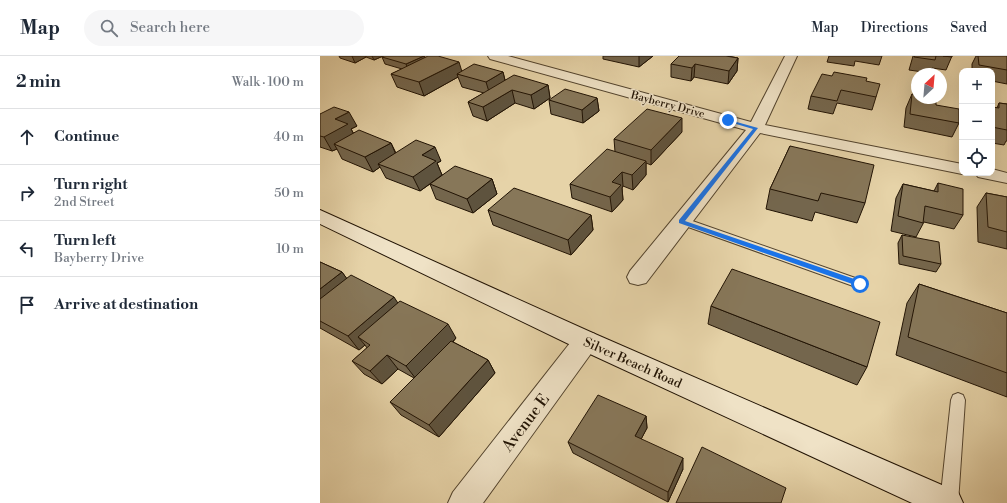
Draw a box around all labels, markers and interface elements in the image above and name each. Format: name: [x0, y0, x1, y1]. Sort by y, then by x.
search box: [84, 10, 364, 46]
text: Map: [20, 16, 60, 40]
icon: search: [98, 17, 120, 39]
text: Search here: [130, 18, 210, 37]
text: Map: [811, 19, 839, 37]
text: Directions: [861, 19, 928, 37]
text: Saved: [950, 19, 987, 37]
north arrow: [911, 68, 947, 104]
map controls: [959, 68, 995, 176]
button: +: [959, 68, 995, 104]
text: 2 min: [16, 71, 61, 93]
text: Walk · 100 m: [232, 74, 304, 90]
street label: Bayberry Drive: [628, 88, 707, 122]
button: −: [959, 104, 995, 140]
route end: [719, 111, 737, 129]
icon: ahead: [16, 126, 38, 148]
text: Continue: [54, 127, 119, 146]
text: 40 m: [274, 129, 304, 145]
button: locate: [959, 140, 995, 176]
text: Turn right: [54, 175, 128, 194]
icon: right: [16, 182, 38, 204]
text: 50 m: [274, 185, 304, 201]
text: 2nd Street: [54, 194, 115, 210]
text: Turn left: [54, 231, 116, 250]
icon: left: [16, 238, 38, 260]
text: 10 m: [276, 241, 304, 257]
text: Bayberry Drive: [54, 250, 144, 266]
route start: [851, 275, 869, 293]
icon: arrive: [16, 294, 38, 316]
text: Arrive at destination: [54, 295, 198, 314]
street label: Silver Beach Road: [581, 334, 685, 392]
street label: Avenue E: [497, 390, 554, 456]

